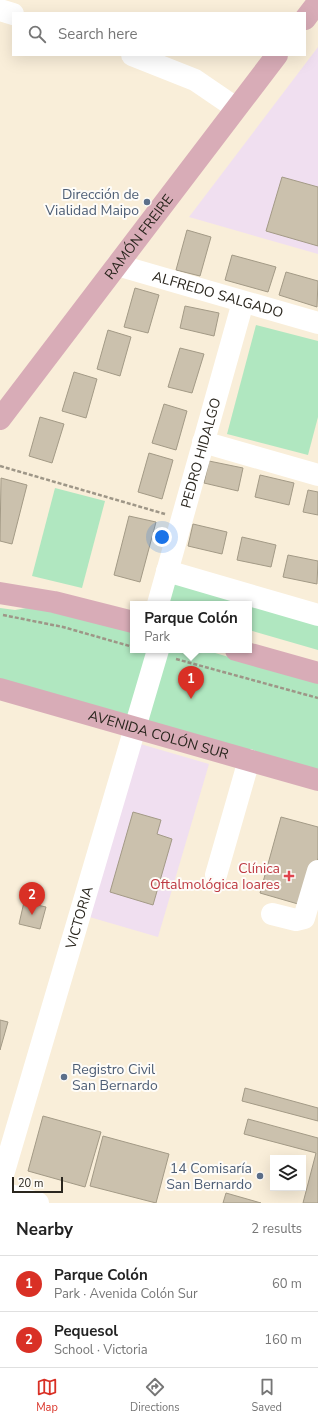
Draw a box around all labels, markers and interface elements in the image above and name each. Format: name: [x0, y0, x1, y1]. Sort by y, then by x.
search box: [12, 12, 306, 56]
icon: search: [26, 23, 48, 45]
text: Search here: [58, 24, 138, 44]
place label: Dirección de Vialidad Maipo: [44, 185, 139, 220]
street label: RAMÓN FREIRE: [100, 190, 177, 283]
marker: Dirección de Vialidad Maipo: [142, 197, 152, 207]
street label: ALFREDO SALGADO: [150, 266, 285, 322]
street label: PEDRO HIDALGO: [176, 396, 225, 510]
your location: [152, 527, 172, 547]
popup: [130, 601, 252, 653]
text: Parque Colón: [144, 608, 238, 628]
text: Park: [144, 628, 170, 646]
pin: 1: [178, 666, 204, 699]
street label: AVENIDA COLÓN SUR: [86, 705, 231, 764]
place label: Clínica Oftalmológica Ioares: [150, 859, 280, 894]
marker: Clínica Oftalmológica Ioares: [283, 870, 295, 882]
pin: 2: [19, 882, 45, 915]
street label: VICTORIA: [61, 884, 97, 952]
place label: Registro Civil San Bernardo: [72, 1060, 158, 1095]
marker: Registro Civil San Bernardo: [59, 1072, 69, 1082]
map controls: [270, 1155, 306, 1191]
button: layers: [270, 1155, 306, 1191]
place label: 14 Comisaría San Bernardo: [166, 1159, 252, 1194]
marker: 14 Comisaría San Bernardo: [255, 1171, 265, 1181]
scale bar: [12, 1175, 63, 1194]
text: 20 m: [18, 1176, 43, 1191]
text: Nearby: [16, 1218, 73, 1241]
text: 2 results: [251, 1220, 302, 1238]
text: Parque Colón: [54, 1265, 148, 1285]
text: 1: [25, 1275, 33, 1293]
text: 60 m: [272, 1275, 302, 1293]
text: Park · Avenida Colón Sur: [54, 1285, 198, 1303]
text: Pequesol: [54, 1321, 118, 1341]
text: 2: [25, 1331, 33, 1349]
text: 160 m: [264, 1331, 302, 1349]
text: School · Victoria: [54, 1341, 148, 1359]
tab: Map: [36, 1376, 58, 1415]
tab: Directions: [130, 1376, 180, 1415]
tab: Saved: [252, 1376, 282, 1415]

